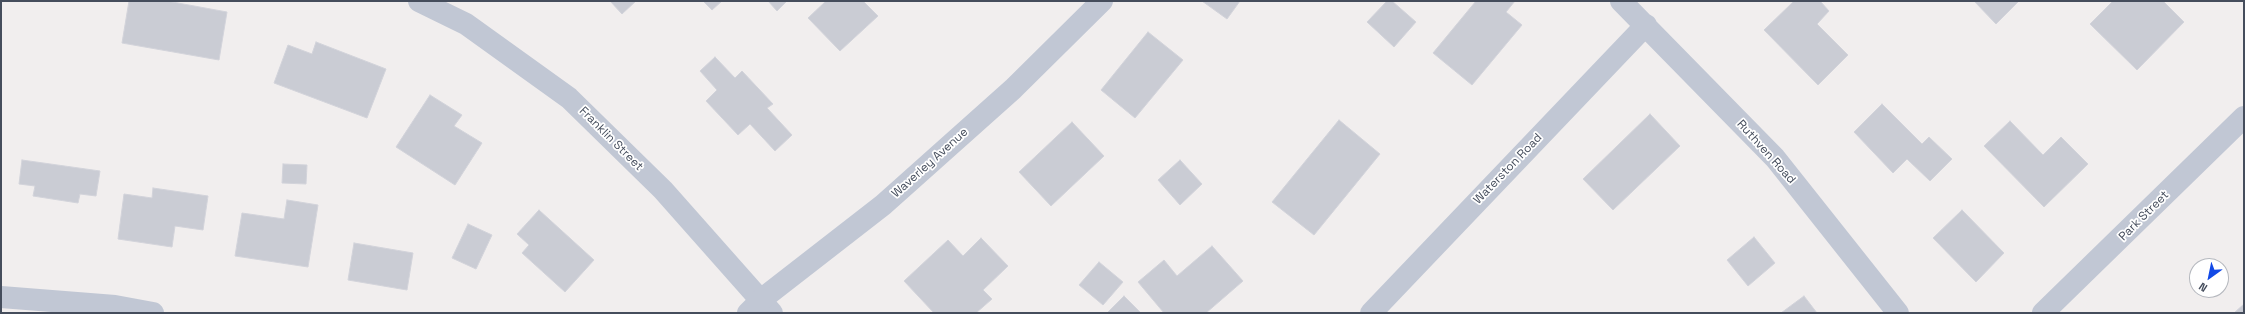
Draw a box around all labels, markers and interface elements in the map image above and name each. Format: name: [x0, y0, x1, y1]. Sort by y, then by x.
street label: Franklin Street: [576, 104, 646, 174]
street label: Ruthven Road: [1734, 117, 1798, 187]
street label: Waverley Avenue: [889, 125, 971, 201]
street label: Waterston Road: [1471, 131, 1545, 207]
street label: Park Street: [2116, 188, 2172, 244]
north arrow: [2189, 258, 2229, 298]
text: N: [2196, 279, 2210, 295]

